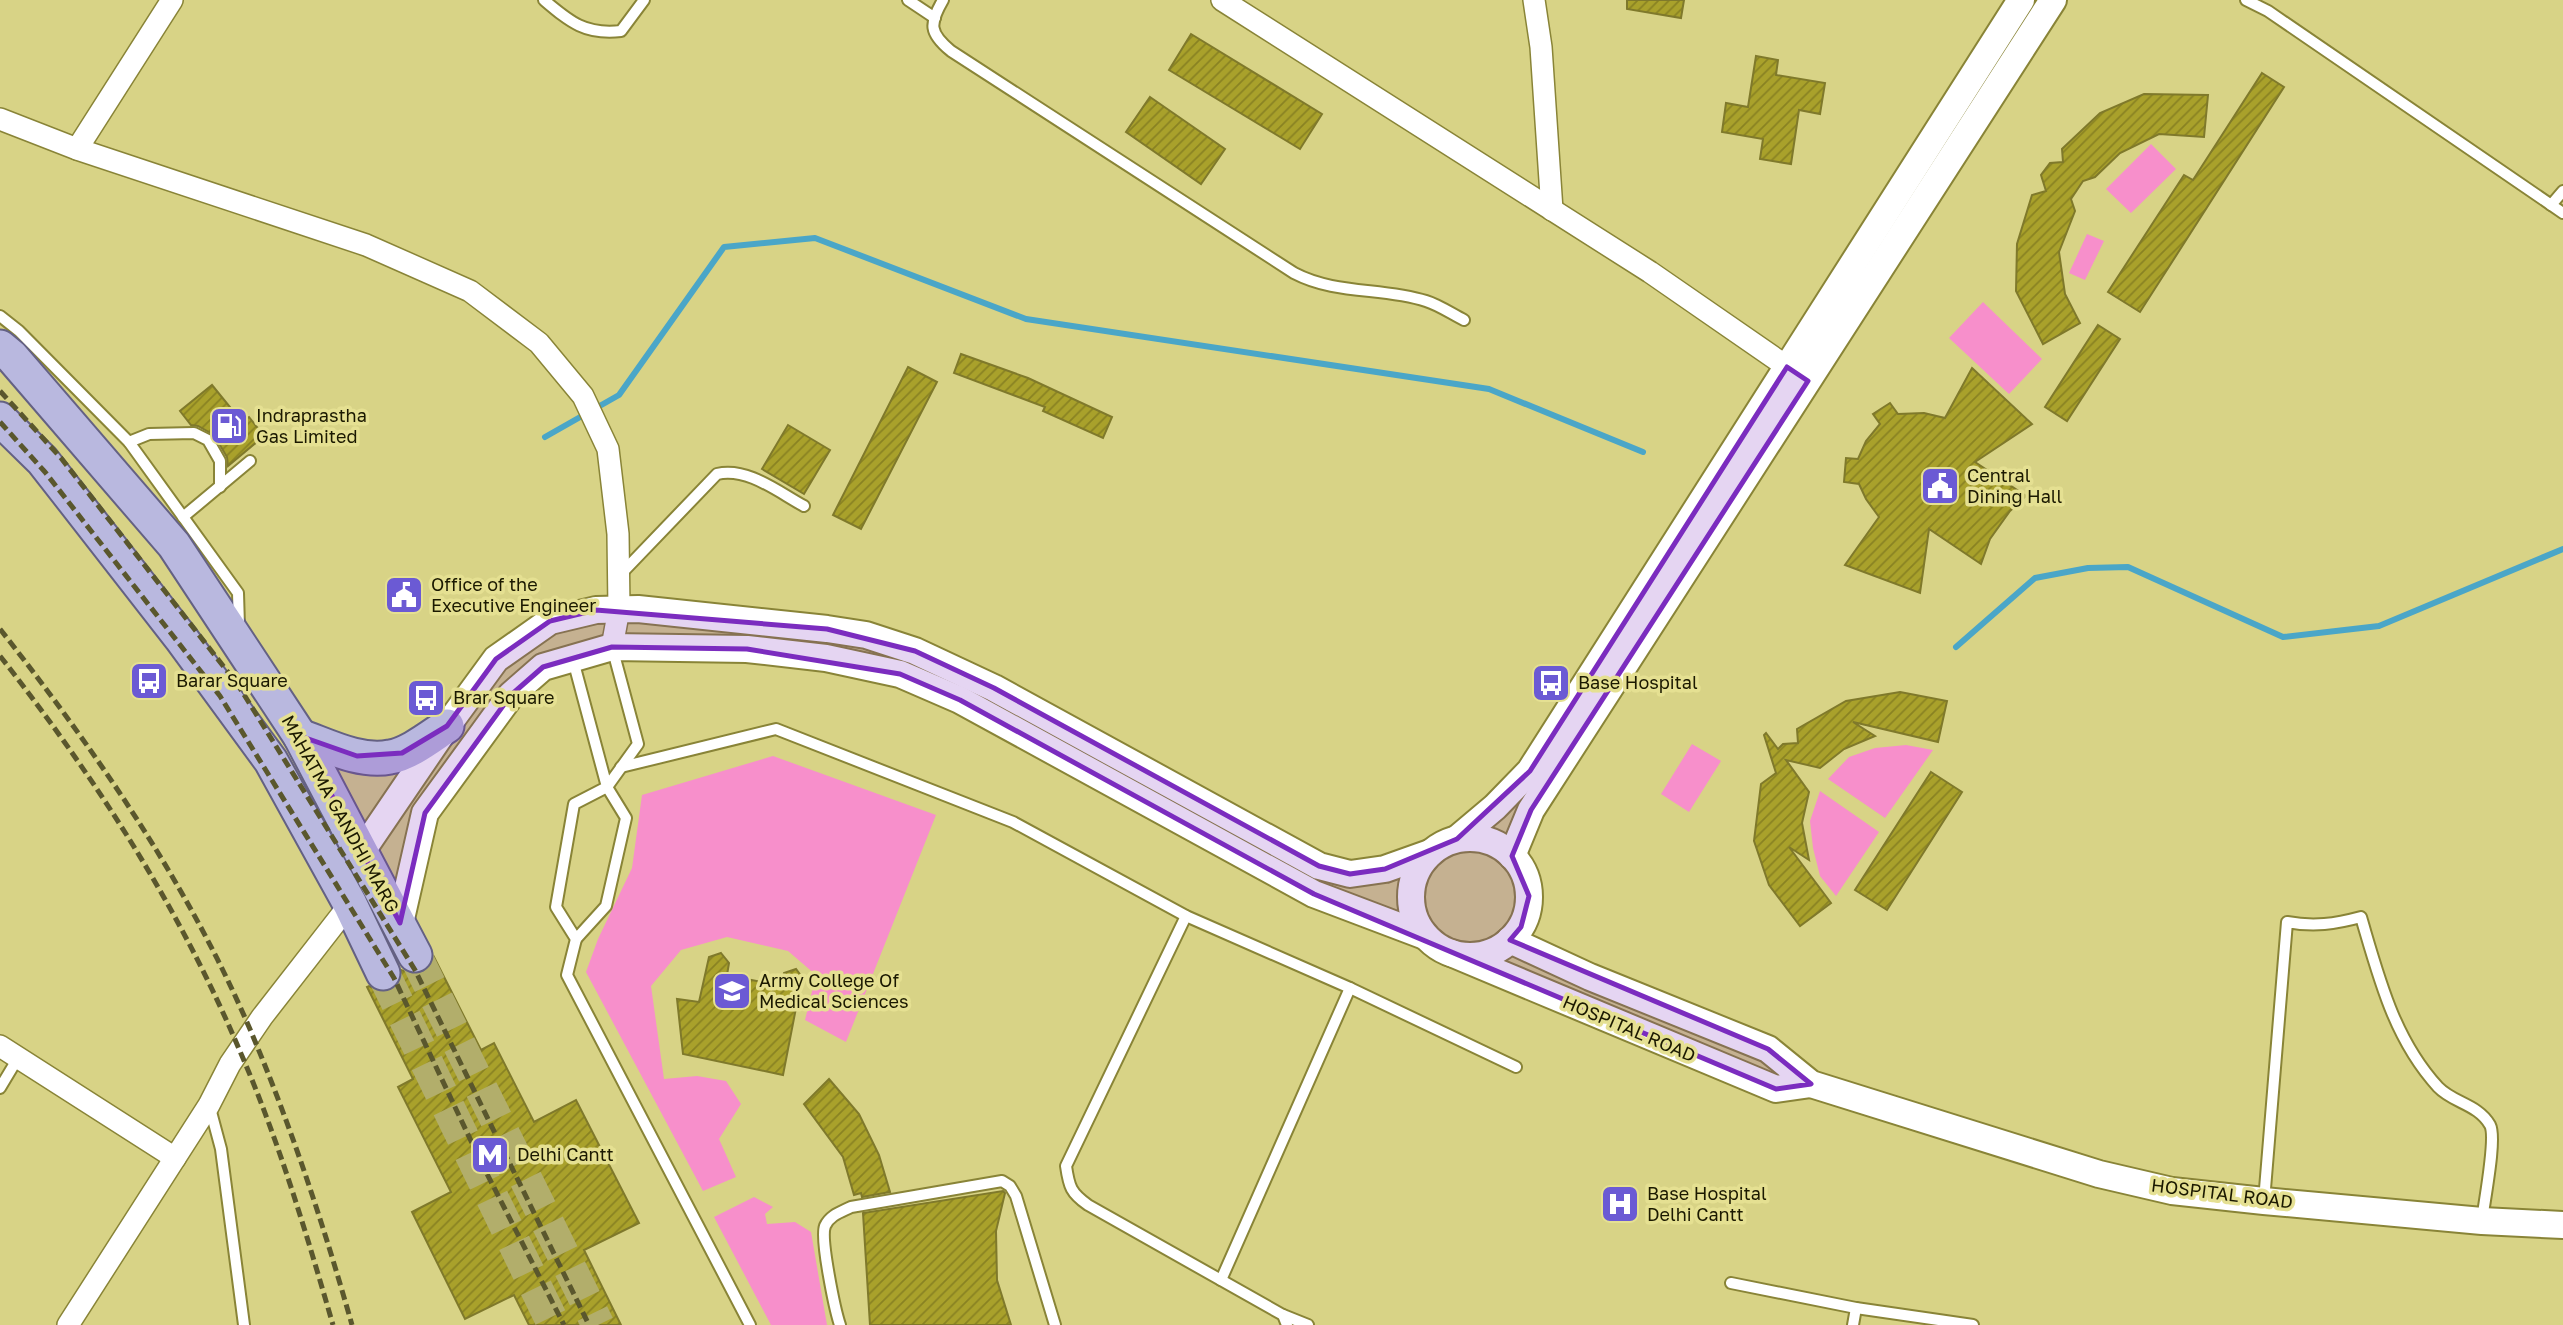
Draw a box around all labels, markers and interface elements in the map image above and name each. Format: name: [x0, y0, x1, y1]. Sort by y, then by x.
place label: Indraprastha Gas Limited: [256, 404, 367, 447]
fuel station icon: Indraprastha Gas Limited: [208, 405, 250, 447]
place label: Central Dining Hall: [1967, 464, 2063, 507]
public building icon: Central Dining Hall: [1919, 465, 1961, 507]
place label: Office of the Executive Engineer: [431, 573, 596, 616]
public building icon: Office of the Executive Engineer: [383, 574, 425, 616]
bus stop icon: Barar Square: [128, 660, 170, 702]
bus stop icon: Base Hospital: [1530, 662, 1572, 704]
place label: Barar Square: [176, 669, 288, 691]
place label: Base Hospital: [1578, 671, 1698, 693]
bus stop icon: Brar Square: [405, 677, 447, 719]
place label: Brar Square: [453, 686, 555, 708]
street label: MAHATMA GANDHI MARG: [277, 711, 404, 916]
place label: Army College Of Medical Sciences: [759, 969, 909, 1012]
school or university icon: Army College Of Medical Sciences: [711, 970, 753, 1012]
street label: HOSPITAL ROAD: [1560, 990, 1699, 1066]
metro station icon: Delhi Cantt: [469, 1134, 511, 1176]
place label: Delhi Cantt: [517, 1143, 614, 1165]
street label: HOSPITAL ROAD: [2150, 1173, 2294, 1213]
place label: Base Hospital Delhi Cantt: [1647, 1182, 1767, 1225]
hospital icon: Base Hospital Delhi Cantt: [1599, 1183, 1641, 1225]

